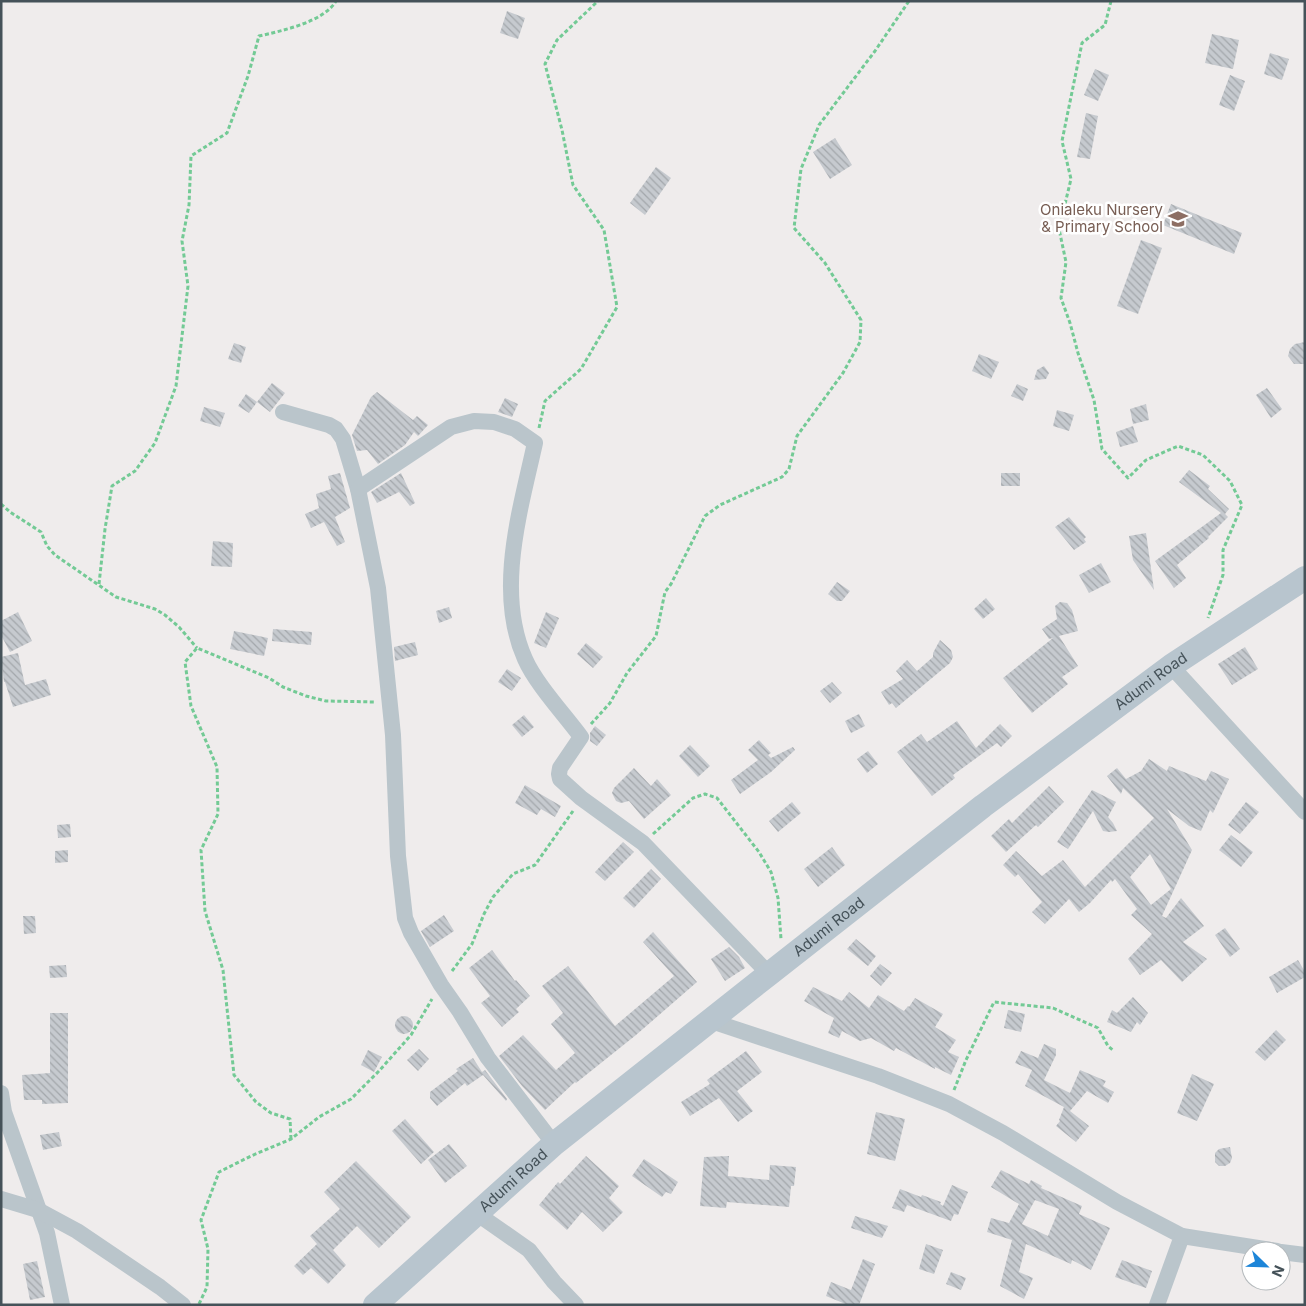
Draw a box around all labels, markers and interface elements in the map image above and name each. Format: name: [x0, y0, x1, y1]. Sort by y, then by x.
place label: Onialeku Nursery & Primary School: [1040, 200, 1164, 236]
school or university icon: Onialeku Nursery & Primary School: [1167, 208, 1189, 230]
street label: Adumi Road: [1110, 648, 1191, 714]
street label: Adumi Road: [789, 893, 868, 960]
street label: Adumi Road: [475, 1145, 551, 1216]
north arrow: [1241, 1241, 1291, 1291]
text: N: [1269, 1263, 1288, 1280]

